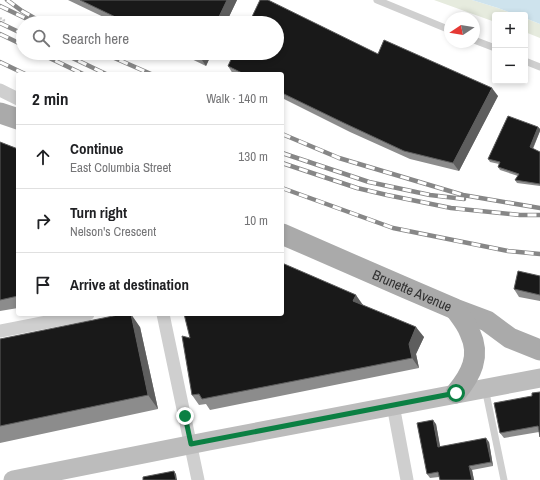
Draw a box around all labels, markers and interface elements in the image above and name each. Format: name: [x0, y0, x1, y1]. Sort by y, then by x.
north arrow: [444, 12, 480, 48]
map controls: [492, 12, 528, 84]
button: +: [492, 12, 528, 48]
search box: [16, 16, 284, 60]
icon: search: [30, 27, 52, 49]
text: Search here: [62, 28, 129, 49]
button: −: [492, 48, 528, 84]
text: 2 min: [32, 87, 68, 110]
text: Walk · 140 m: [206, 90, 268, 107]
text: Continue: [70, 138, 123, 159]
icon: ahead: [32, 146, 54, 168]
text: 130 m: [238, 148, 268, 165]
text: East Columbia Street: [70, 159, 171, 176]
text: Turn right: [70, 202, 127, 223]
icon: right: [32, 210, 54, 232]
text: 10 m: [244, 212, 268, 229]
text: Nelson's Crescent: [70, 223, 156, 240]
street label: Brunette Avenue: [370, 266, 455, 316]
icon: arrive: [32, 274, 54, 296]
text: Arrive at destination: [70, 274, 189, 295]
route start: [447, 384, 465, 402]
route end: [176, 407, 194, 425]

